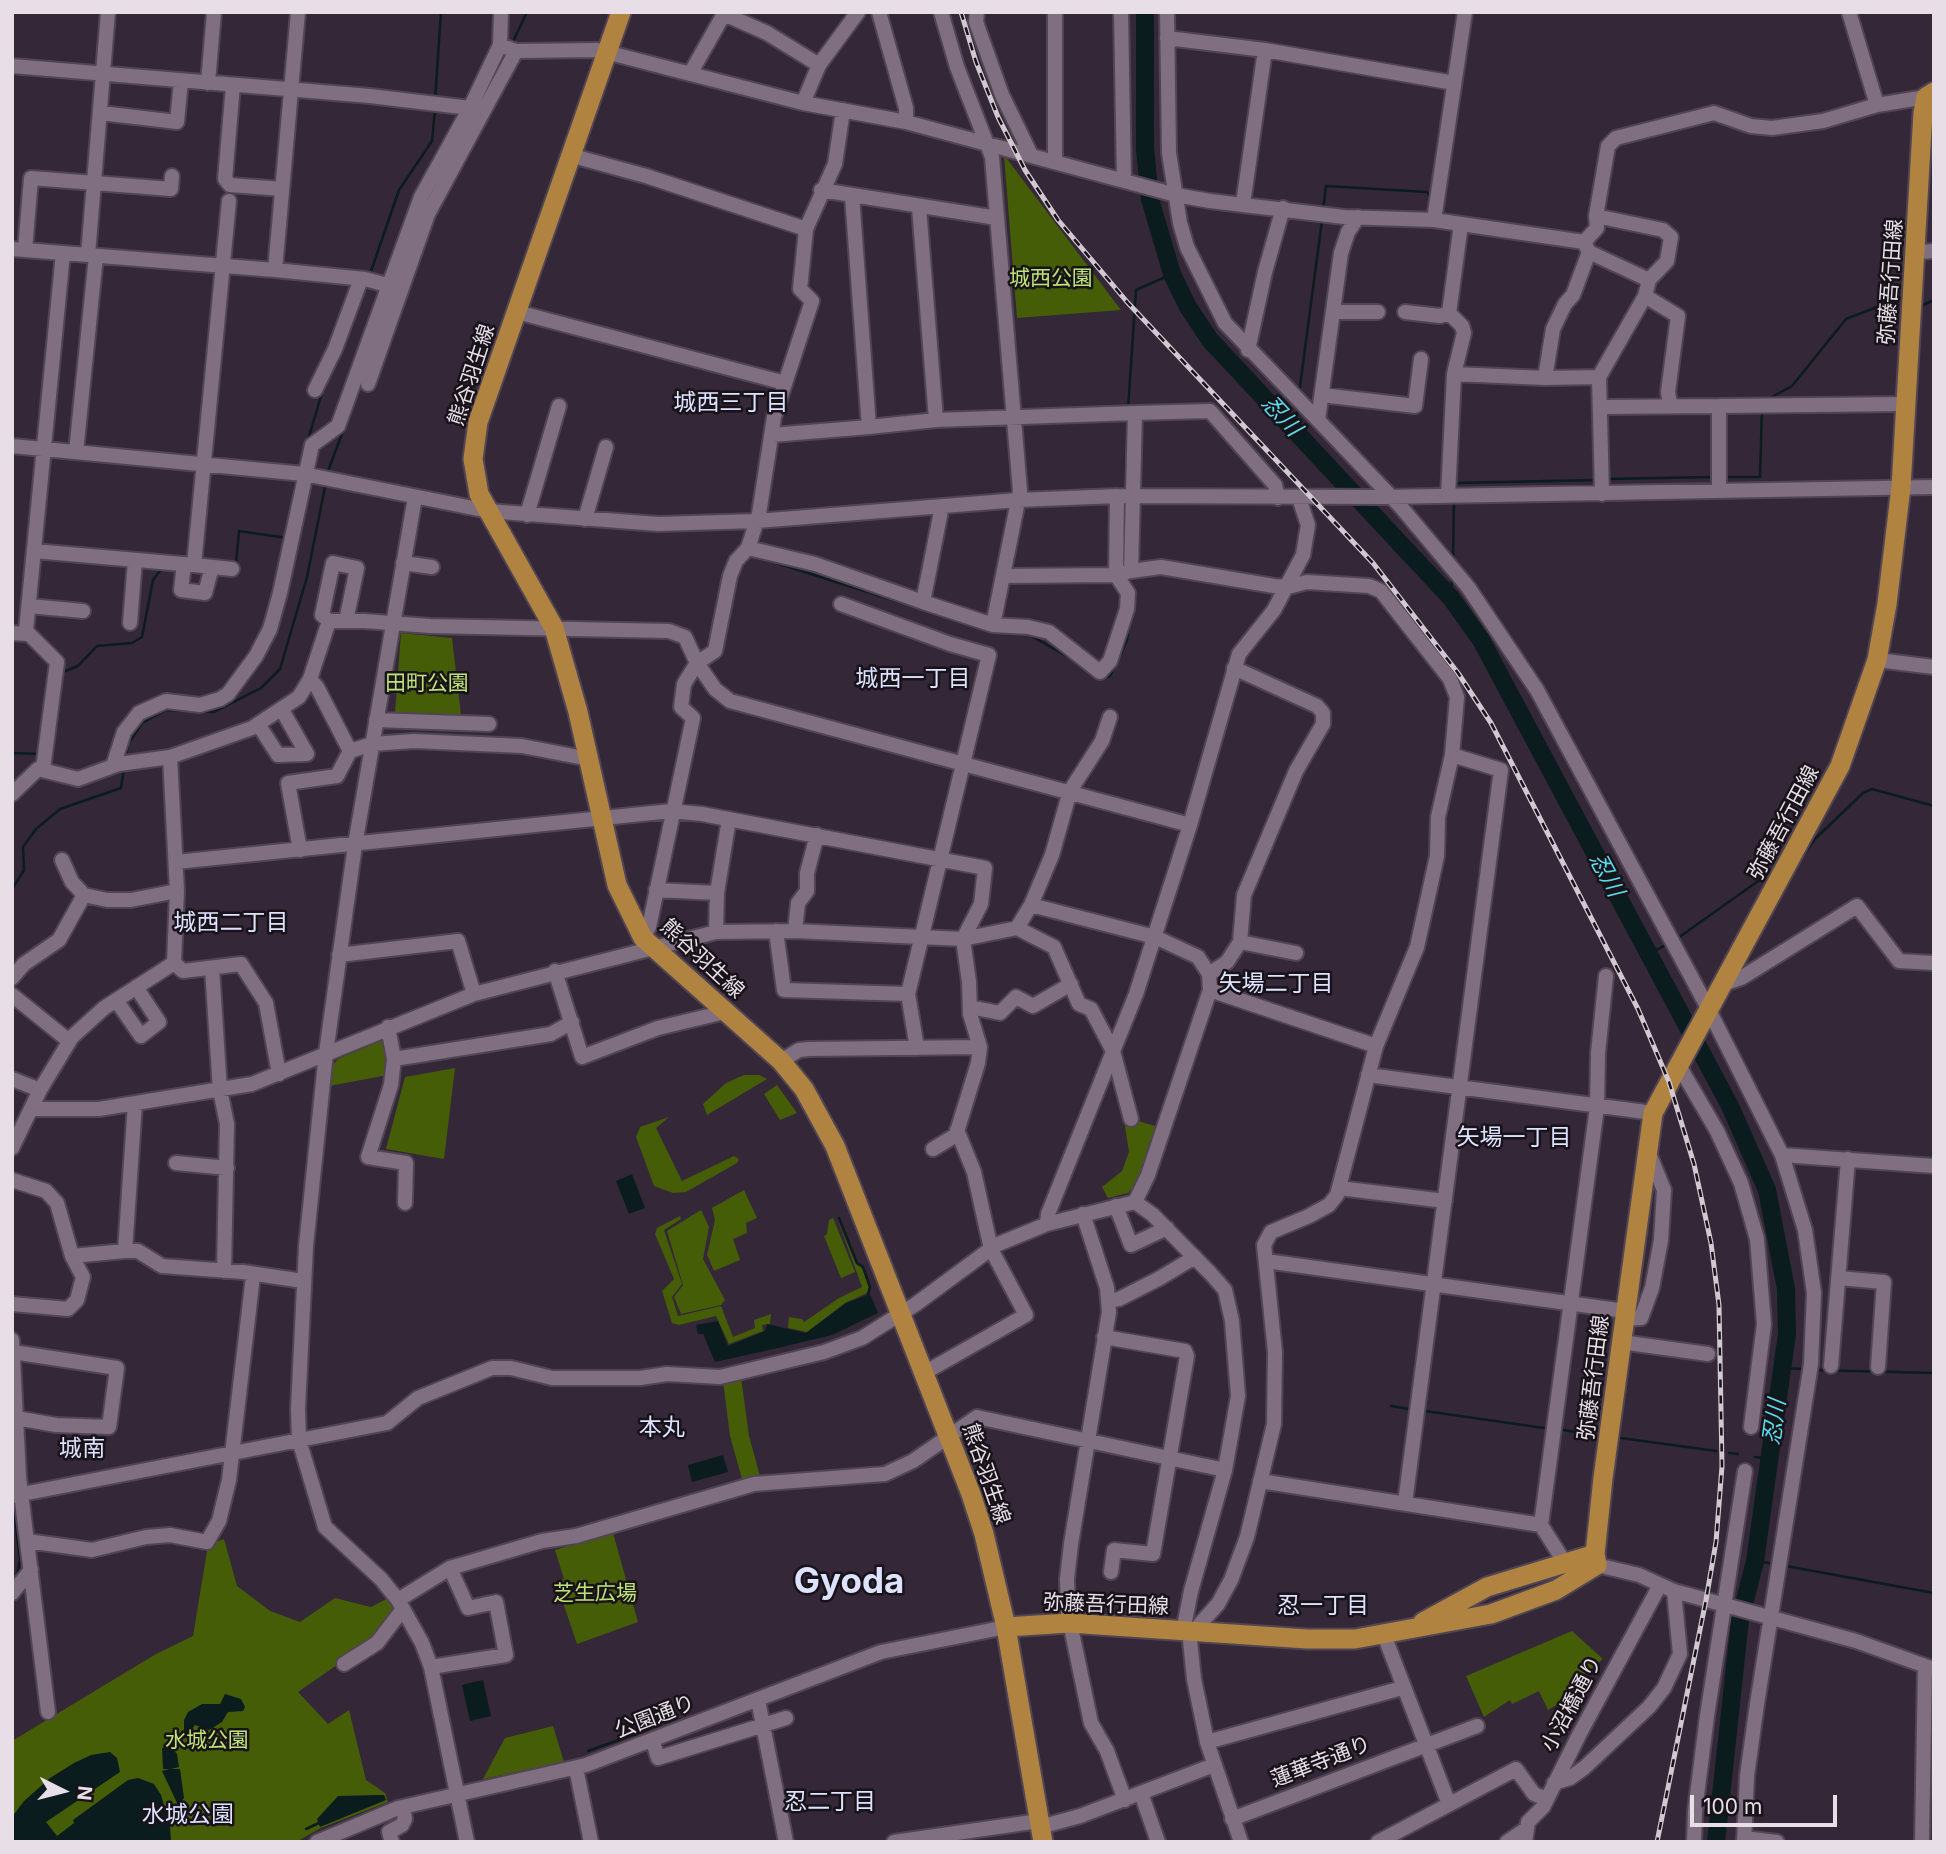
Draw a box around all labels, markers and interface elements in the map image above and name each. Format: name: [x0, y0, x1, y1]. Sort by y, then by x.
street label: 弥藤吾行田線: [1874, 218, 1908, 346]
park label: 城西公園: [1009, 266, 1093, 292]
street label: 熊谷羽生線: [444, 321, 500, 429]
district label: 城西三丁目: [674, 389, 788, 417]
water label: 忍川: [1255, 390, 1307, 442]
district label: 城西一丁目: [856, 665, 970, 693]
park label: 田町公園: [385, 671, 469, 697]
street label: 弥藤吾行田線: [1743, 761, 1825, 885]
water label: 忍川: [1583, 848, 1629, 902]
district label: 城西二丁目: [174, 909, 288, 937]
street label: 熊谷羽生線: [655, 914, 749, 1004]
district label: 矢場二丁目: [1219, 970, 1333, 998]
district label: 矢場一丁目: [1457, 1124, 1571, 1152]
street label: 弥藤吾行田線: [1574, 1314, 1614, 1442]
water label: 忍川: [1758, 1397, 1792, 1447]
district label: 本丸: [639, 1414, 685, 1442]
street label: 熊谷羽生線: [957, 1420, 1015, 1528]
district label: 城南: [59, 1435, 105, 1463]
district label: Gyoda: [794, 1561, 904, 1603]
park label: 芝生広場: [553, 1581, 637, 1607]
street label: 弥藤吾行田線: [1043, 1590, 1169, 1620]
district label: 忍一丁目: [1277, 1592, 1369, 1620]
street label: 小沼橋通り: [1536, 1652, 1608, 1756]
street label: 公園通り: [611, 1690, 699, 1744]
park label: 水城公園: [165, 1728, 249, 1754]
street label: 蓮華寺通り: [1267, 1731, 1375, 1793]
north arrow: [28, 1756, 98, 1826]
scale bar: [1694, 1780, 1841, 1824]
text: N: [72, 1785, 97, 1802]
district label: 忍二丁目: [784, 1788, 876, 1816]
text: 100 m: [1703, 1794, 1762, 1819]
district label: 水城公園: [142, 1801, 234, 1829]

